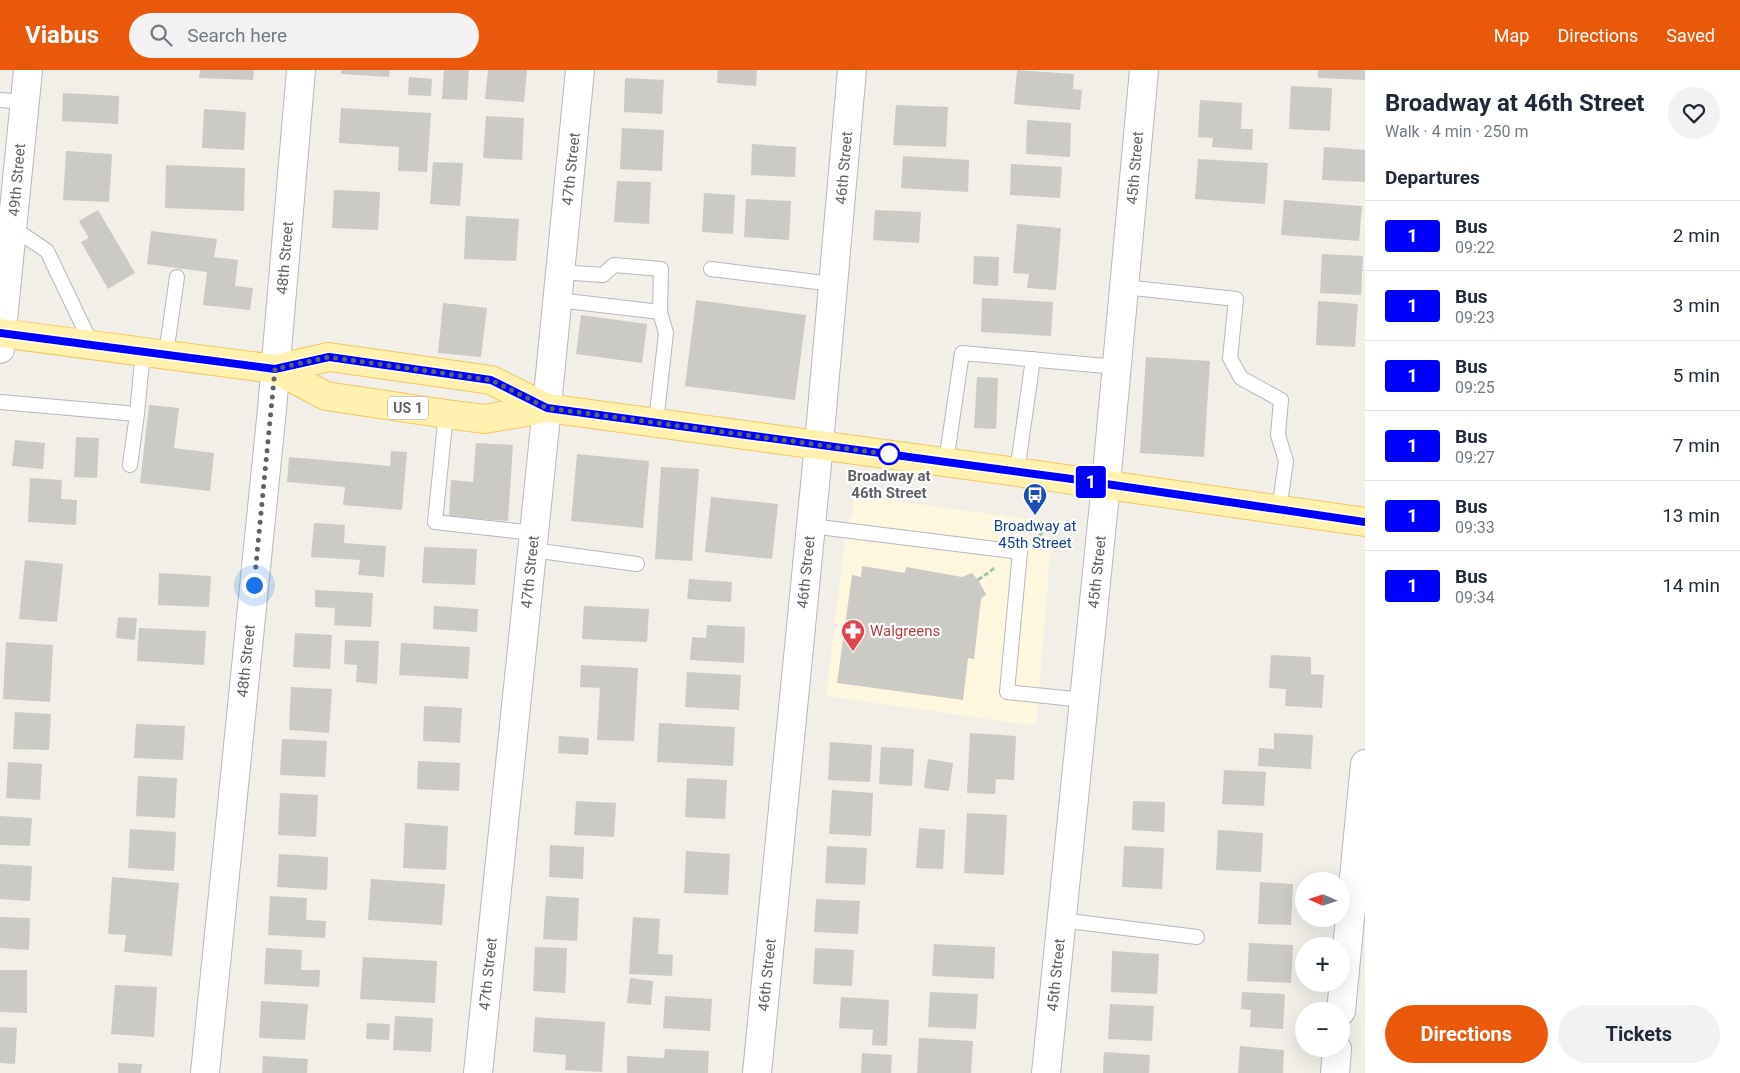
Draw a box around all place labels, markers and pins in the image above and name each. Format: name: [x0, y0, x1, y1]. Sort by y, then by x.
marker: Broadway at 46th Street: [878, 443, 900, 465]
place label: Broadway at 46th Street: [847, 467, 931, 502]
bus stop icon: Broadway at 45th Street: [1022, 482, 1048, 516]
place label: Broadway at 45th Street: [994, 517, 1076, 552]
pharmacy icon: Walgreens: [840, 618, 866, 652]
place label: Walgreens: [870, 622, 940, 640]

